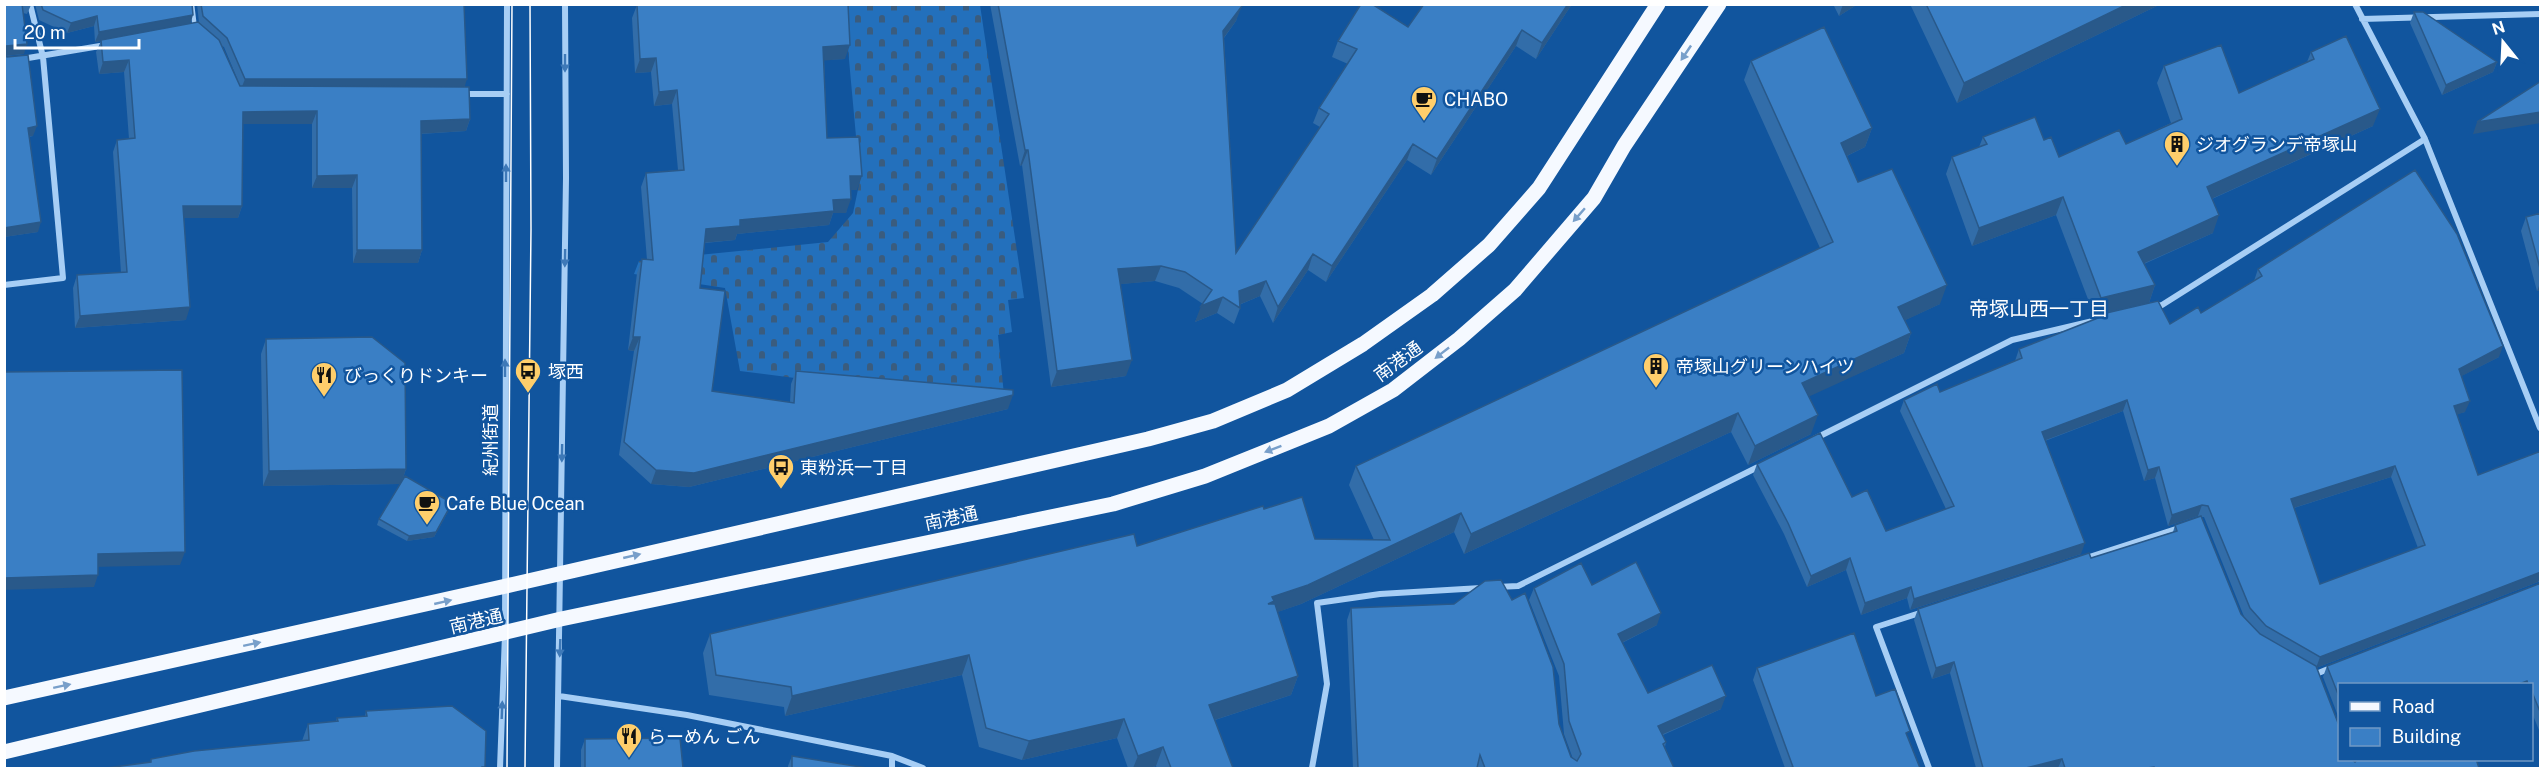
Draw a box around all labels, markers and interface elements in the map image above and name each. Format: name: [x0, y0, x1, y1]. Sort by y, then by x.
scale bar: [15, 12, 140, 50]
north arrow: [2473, 12, 2533, 72]
text: N: [2490, 17, 2507, 39]
text: 20 m: [24, 22, 66, 43]
one-way arrow: [1681, 45, 1692, 61]
one-way arrow: [560, 53, 570, 72]
cafe icon: CHABO: [1409, 84, 1439, 122]
place label: CHABO: [1444, 89, 1508, 110]
building icon: ジオグランデ帝塚山: [2162, 129, 2192, 167]
place label: ジオグランデ帝塚山: [2196, 134, 2358, 155]
one-way arrow: [501, 164, 511, 183]
one-way arrow: [1572, 208, 1586, 223]
one-way arrow: [560, 248, 570, 267]
district label: 帝塚山西一丁目: [1969, 297, 2109, 321]
street label: 南港通: [1370, 337, 1426, 385]
one-way arrow: [1434, 346, 1449, 358]
building icon: 帝塚山グリーンハイツ: [1641, 351, 1671, 389]
bus stop icon: 塚西: [513, 356, 543, 394]
place label: 帝塚山グリーンハイツ: [1676, 356, 1855, 377]
one-way arrow: [500, 359, 510, 378]
restaurant icon: びっくりドンキー: [309, 360, 339, 398]
place label: 塚西: [548, 361, 584, 382]
place label: びっくりドンキー: [344, 365, 488, 386]
street label: 紀州街道: [480, 404, 501, 476]
one-way arrow: [557, 443, 567, 462]
one-way arrow: [1264, 445, 1282, 455]
bus stop icon: 東粉浜一丁目: [766, 452, 796, 490]
place label: 東粉浜一丁目: [800, 457, 908, 478]
cafe icon: Cafe Blue Ocean: [412, 488, 442, 526]
place label: Cafe Blue Ocean: [446, 493, 585, 514]
street label: 南港通: [922, 502, 980, 534]
one-way arrow: [623, 551, 642, 560]
one-way arrow: [433, 597, 452, 606]
street label: 南港通: [447, 605, 505, 637]
one-way arrow: [555, 638, 565, 657]
one-way arrow: [243, 639, 262, 648]
one-way arrow: [52, 681, 71, 690]
legend: [2338, 683, 2533, 761]
text: Road: [2392, 696, 2435, 717]
one-way arrow: [498, 701, 507, 720]
restaurant icon: らーめん ごん: [614, 721, 644, 759]
place label: らーめん ごん: [648, 726, 760, 747]
text: Building: [2392, 726, 2461, 747]

